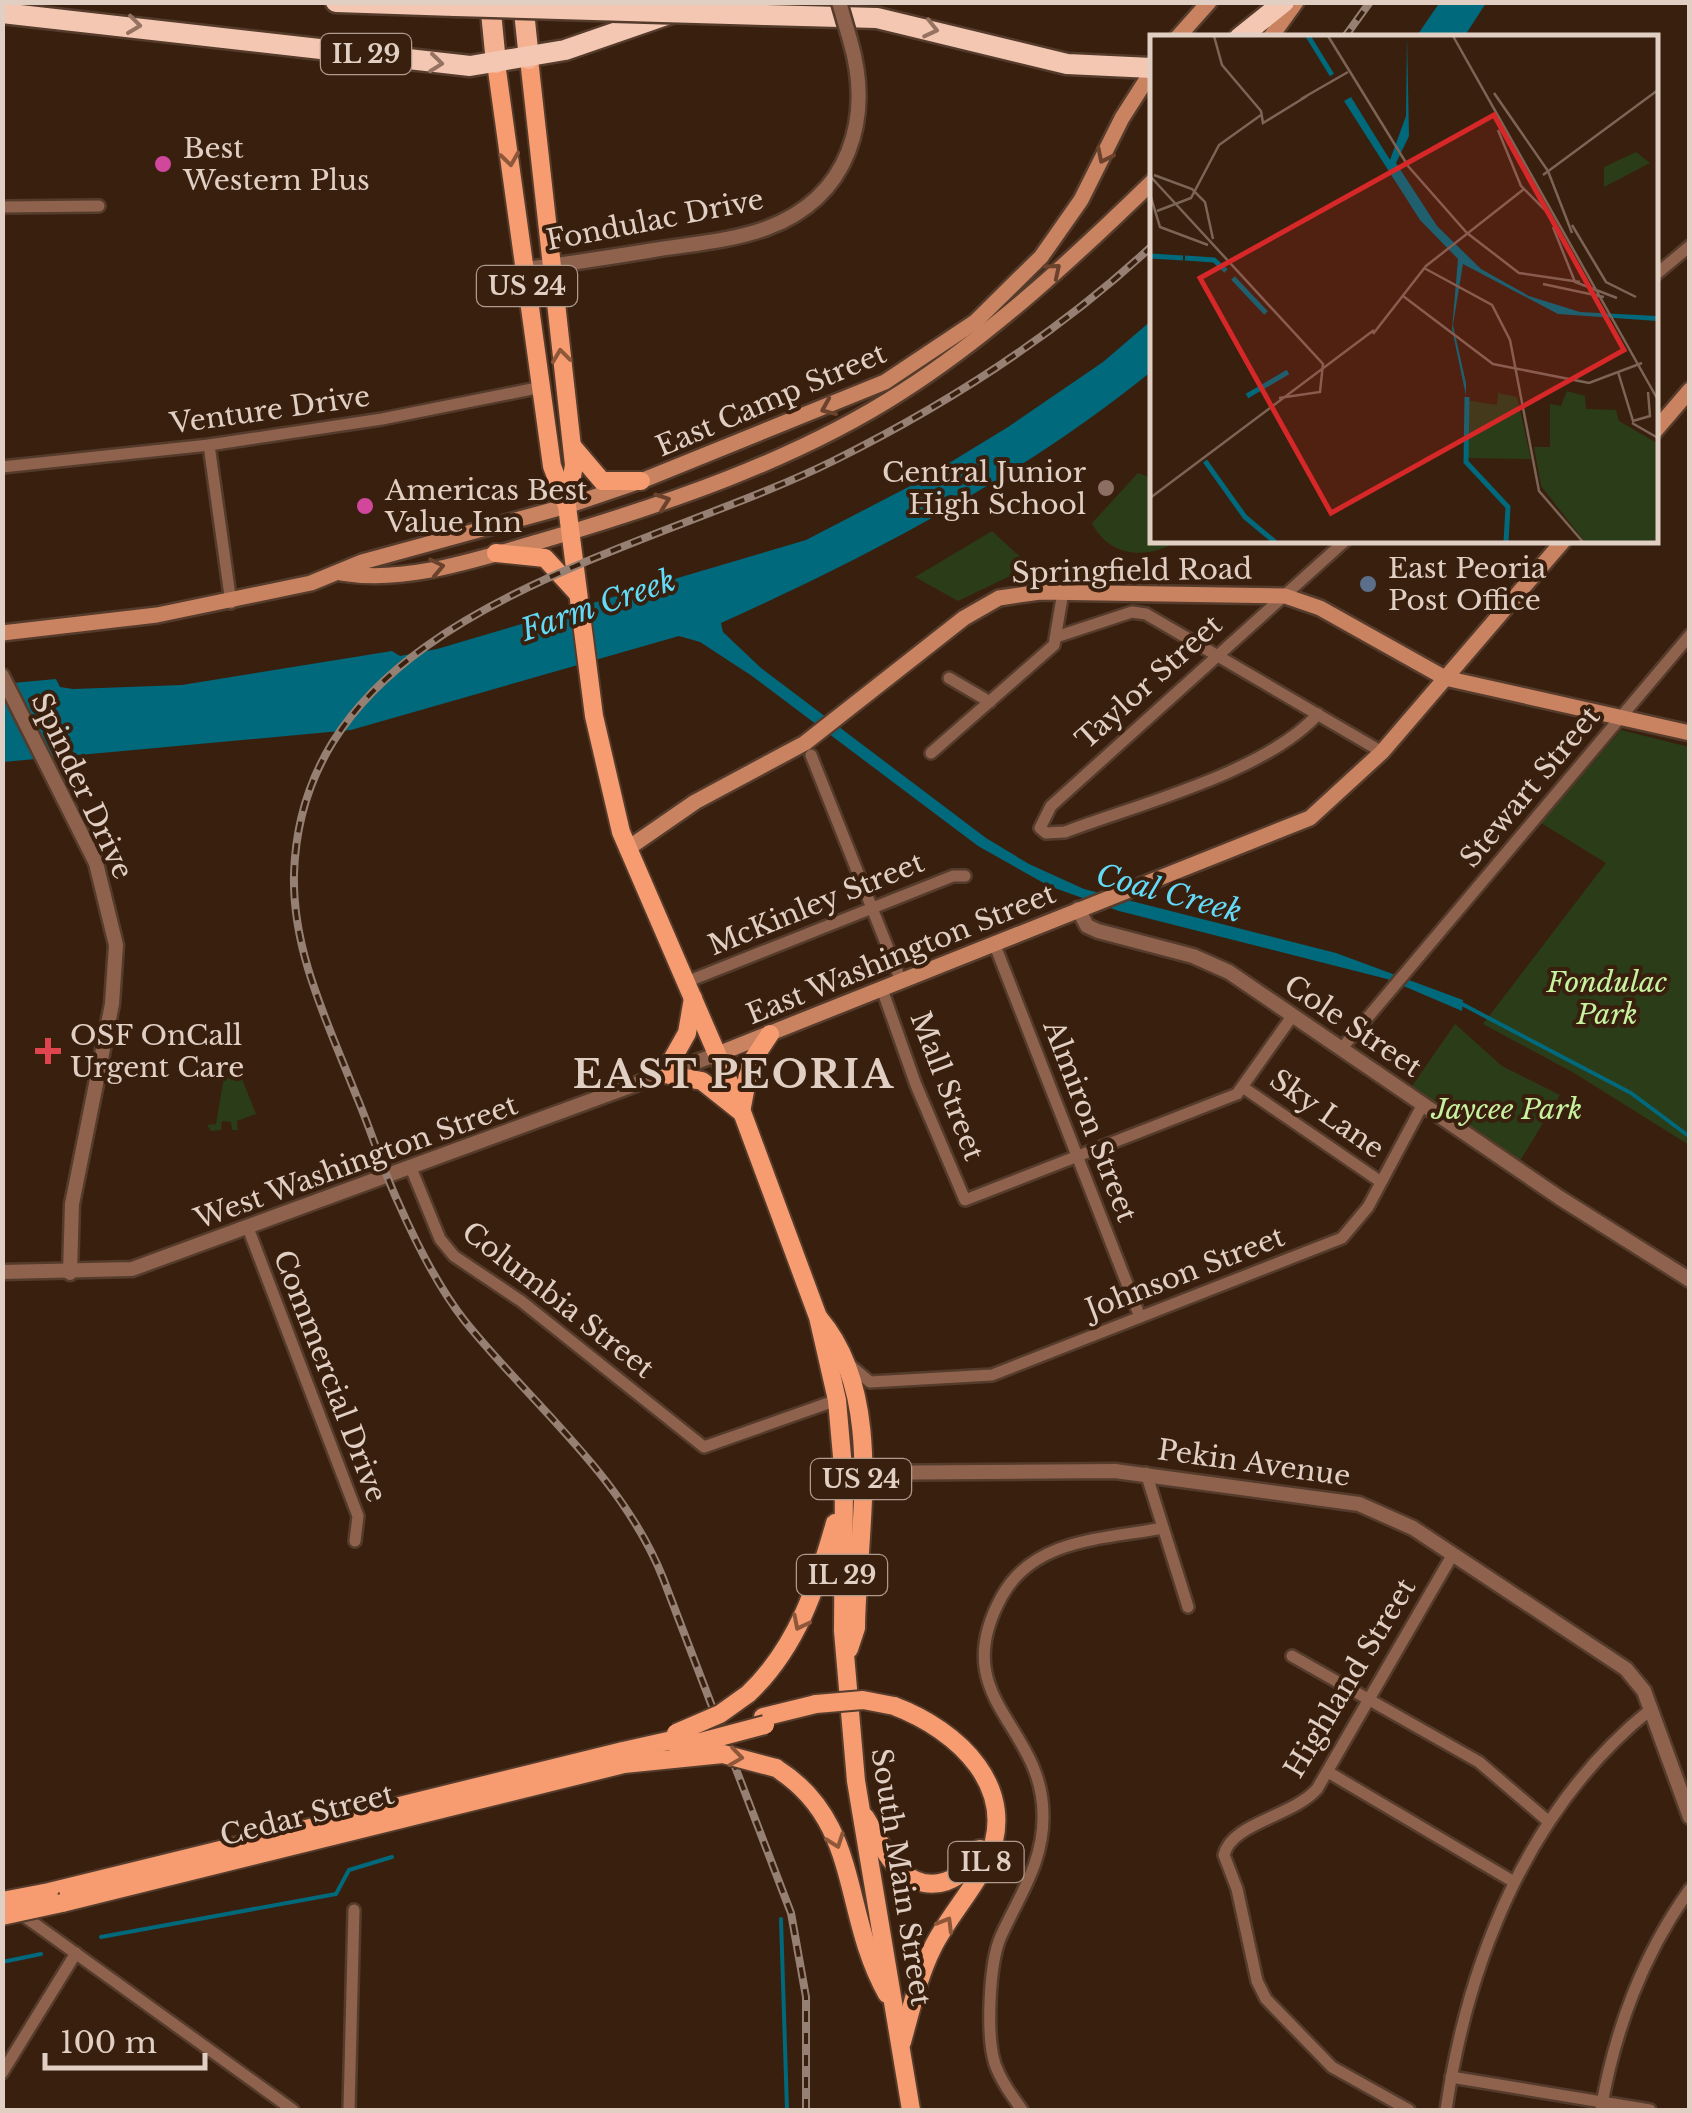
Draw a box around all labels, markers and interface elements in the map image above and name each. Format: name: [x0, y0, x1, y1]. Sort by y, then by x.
one-way arrow: [127, 14, 143, 35]
one-way arrow: [922, 17, 939, 38]
road number: IL 29: [321, 34, 411, 74]
inset map: [1150, 35, 1657, 542]
one-way arrow: [428, 52, 444, 73]
place label: Best Western Plus: [182, 131, 370, 198]
one-way arrow: [1097, 145, 1116, 163]
one-way arrow: [499, 152, 520, 168]
marker: Best Western Plus: [152, 153, 174, 175]
street label: Fondulac Drive: [543, 182, 767, 258]
one-way arrow: [1043, 264, 1061, 282]
road number: US 24: [477, 266, 577, 306]
street label: East Camp Street: [651, 336, 892, 464]
one-way arrow: [551, 347, 572, 364]
street label: Venture Drive: [167, 379, 372, 441]
one-way arrow: [820, 396, 838, 416]
place label: Central Junior High School: [882, 455, 1087, 522]
place label: Americas Best Value Inn: [384, 473, 588, 540]
marker: Central Junior High School: [1095, 477, 1117, 499]
one-way arrow: [654, 492, 671, 513]
marker: Americas Best Value Inn: [354, 495, 376, 517]
street label: Springfield Road: [1011, 551, 1253, 591]
place label: East Peoria Post Office: [1388, 551, 1547, 618]
one-way arrow: [428, 558, 445, 579]
water label: Farm Creek: [515, 561, 680, 649]
marker: East Peoria Post Office: [1357, 573, 1379, 595]
street label: Taylor Street: [1069, 607, 1230, 757]
street label: Spinder Drive: [24, 687, 140, 885]
street label: Stewart Street: [1452, 699, 1608, 875]
street label: McKinley Street: [703, 845, 929, 963]
water label: Coal Creek: [1092, 856, 1246, 930]
street label: East Washington Street: [741, 876, 1061, 1032]
park label: Fondulac Park: [1546, 965, 1668, 1032]
street label: Cole Street: [1278, 967, 1429, 1085]
street label: Mall Street: [903, 1007, 992, 1166]
street label: Almiron Street: [1035, 1014, 1145, 1227]
place label: OSF OnCall Urgent Care: [70, 1018, 244, 1085]
marker: OSF OnCall Urgent Care: [35, 1038, 61, 1064]
district label: EAST PEORIA: [573, 1051, 895, 1098]
street label: Sky Lane: [1263, 1062, 1391, 1166]
street label: West Washington Street: [189, 1087, 523, 1237]
park label: Jaycee Park: [1431, 1092, 1582, 1127]
street label: Columbia Street: [455, 1214, 661, 1386]
street label: Johnson Street: [1077, 1219, 1290, 1328]
street label: Commercial Drive: [266, 1245, 394, 1507]
street label: Pekin Avenue: [1155, 1432, 1353, 1494]
road number: US 24: [811, 1459, 911, 1499]
road number: IL 29: [797, 1555, 887, 1595]
street label: Highland Street: [1277, 1572, 1424, 1784]
one-way arrow: [793, 1613, 812, 1631]
one-way arrow: [728, 1745, 744, 1766]
street label: South Main Street: [863, 1746, 939, 2009]
street label: Cedar Street: [217, 1776, 398, 1853]
one-way arrow: [824, 1832, 845, 1849]
road number: IL 8: [948, 1842, 1024, 1882]
one-way arrow: [934, 1917, 953, 1935]
scale bar: [45, 2008, 205, 2070]
text: 100 m: [60, 2024, 157, 2061]

